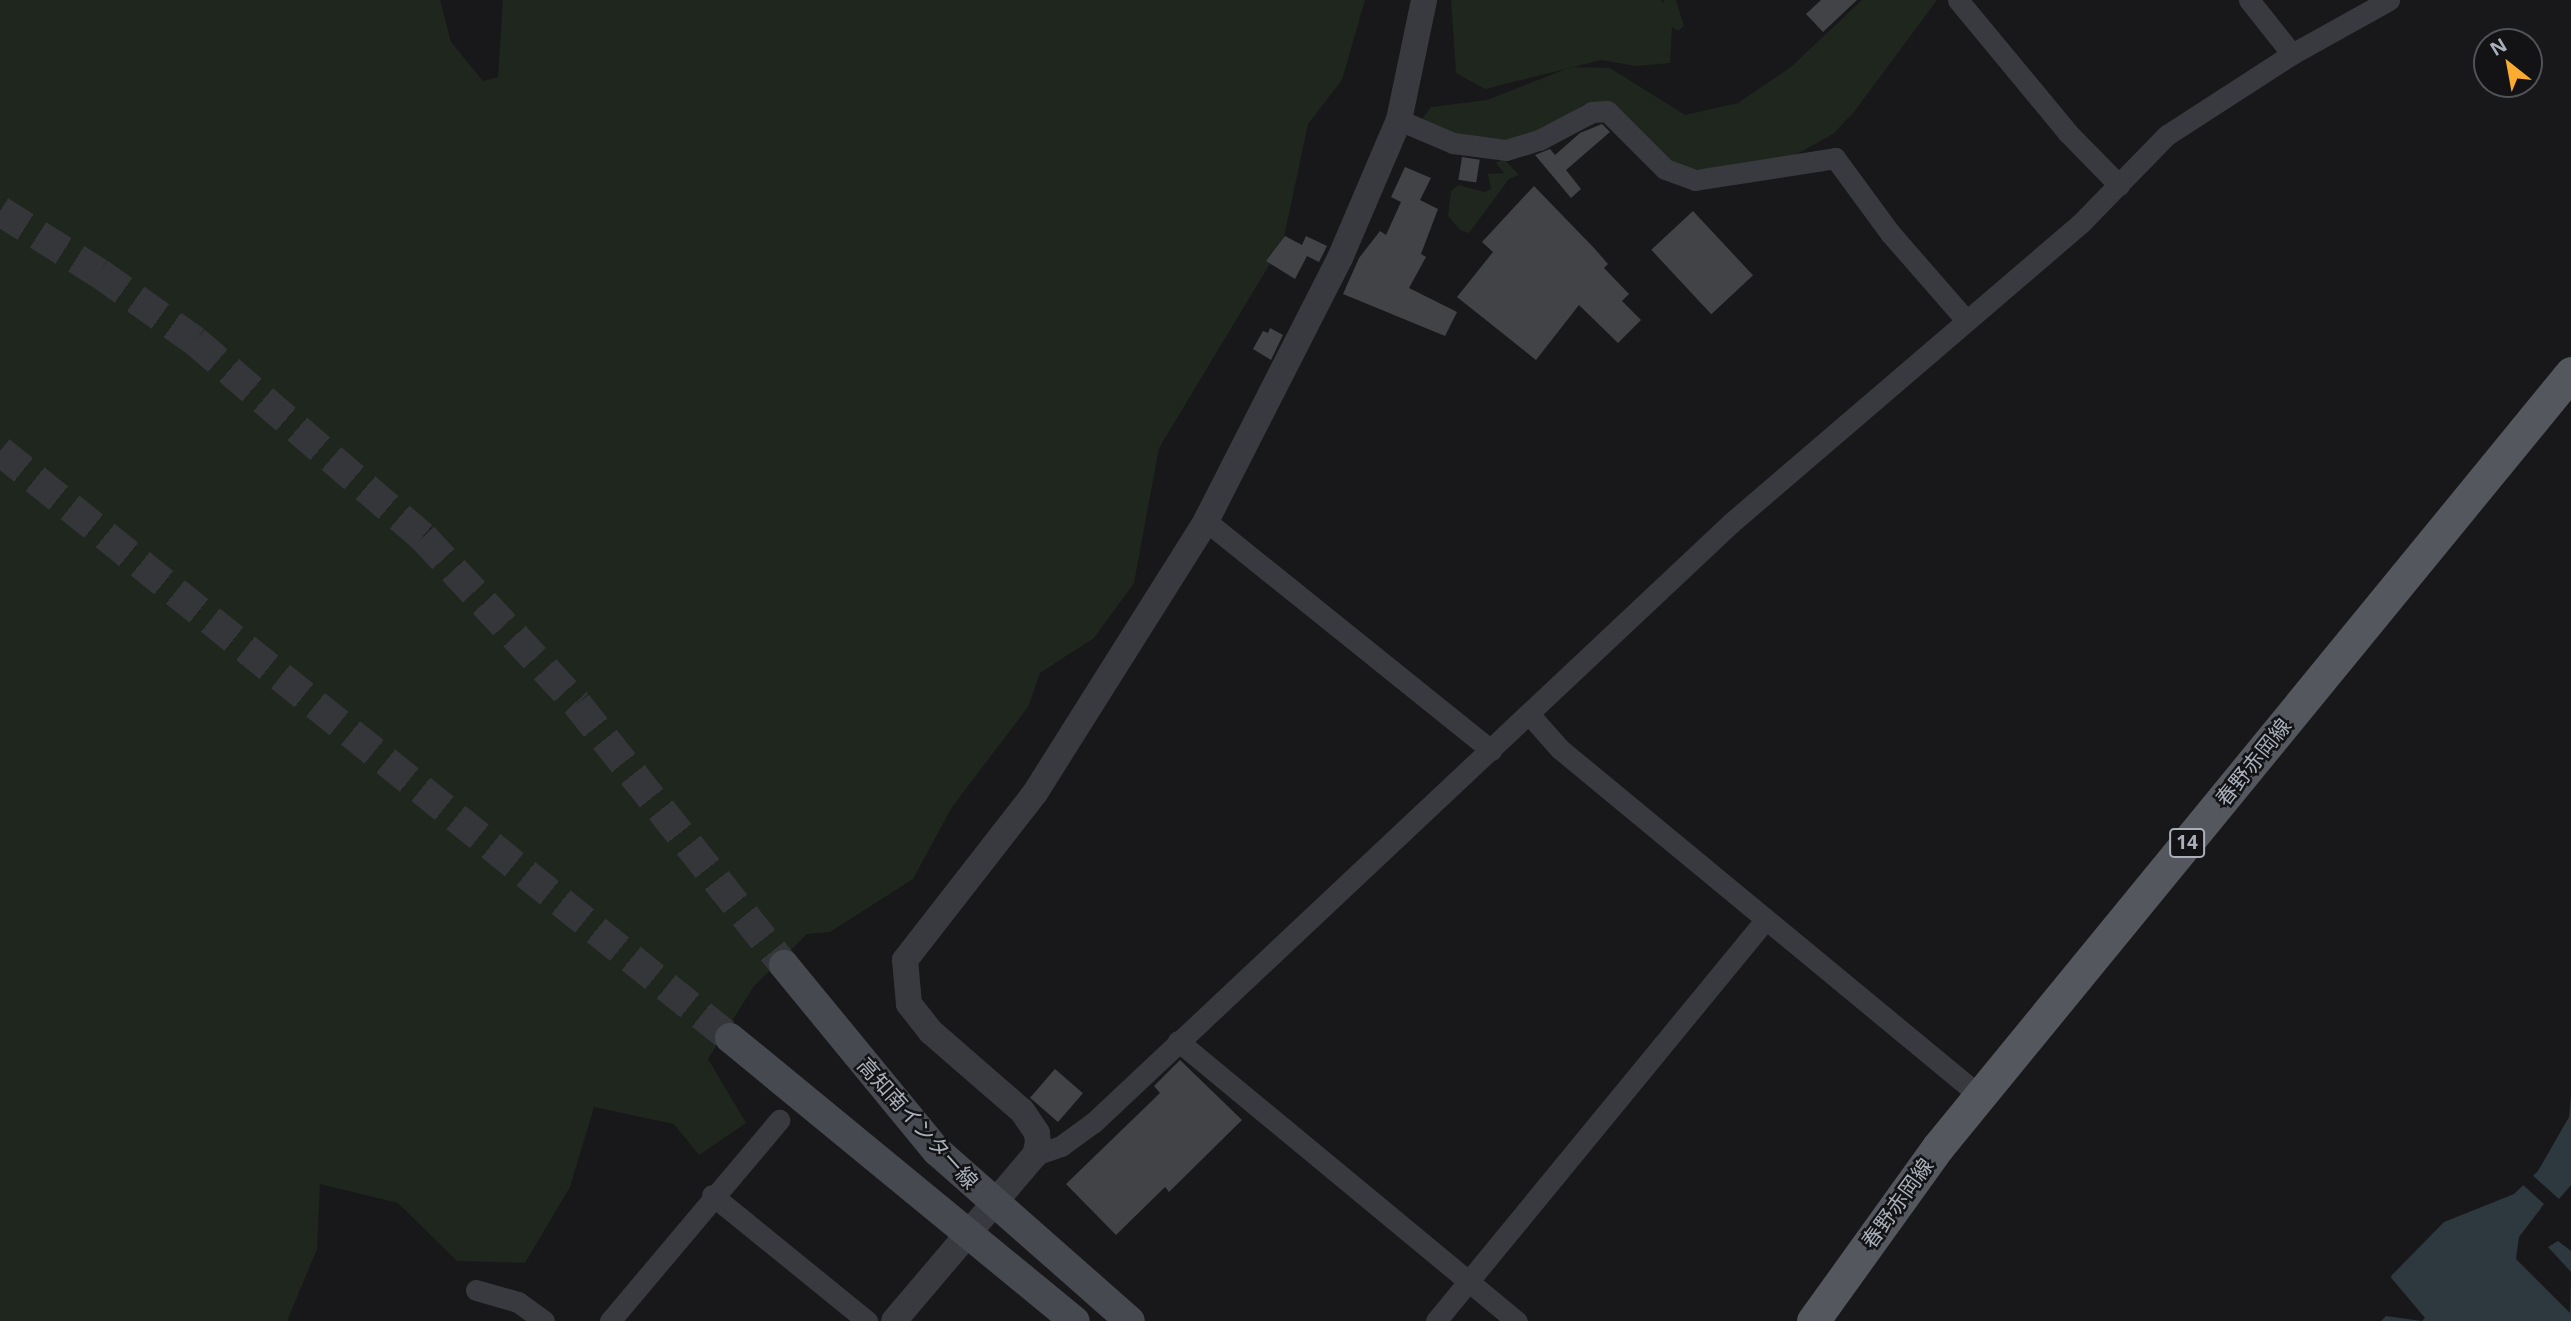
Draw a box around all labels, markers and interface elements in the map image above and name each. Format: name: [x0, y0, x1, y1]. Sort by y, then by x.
north arrow: [2473, 28, 2543, 98]
text: N: [2485, 32, 2512, 62]
street label: 春野赤岡線: [2210, 713, 2296, 811]
road number: 14: [2168, 828, 2206, 858]
street label: 高知南インター線: [852, 1052, 984, 1194]
street label: 春野赤岡線: [1856, 1153, 1938, 1253]

